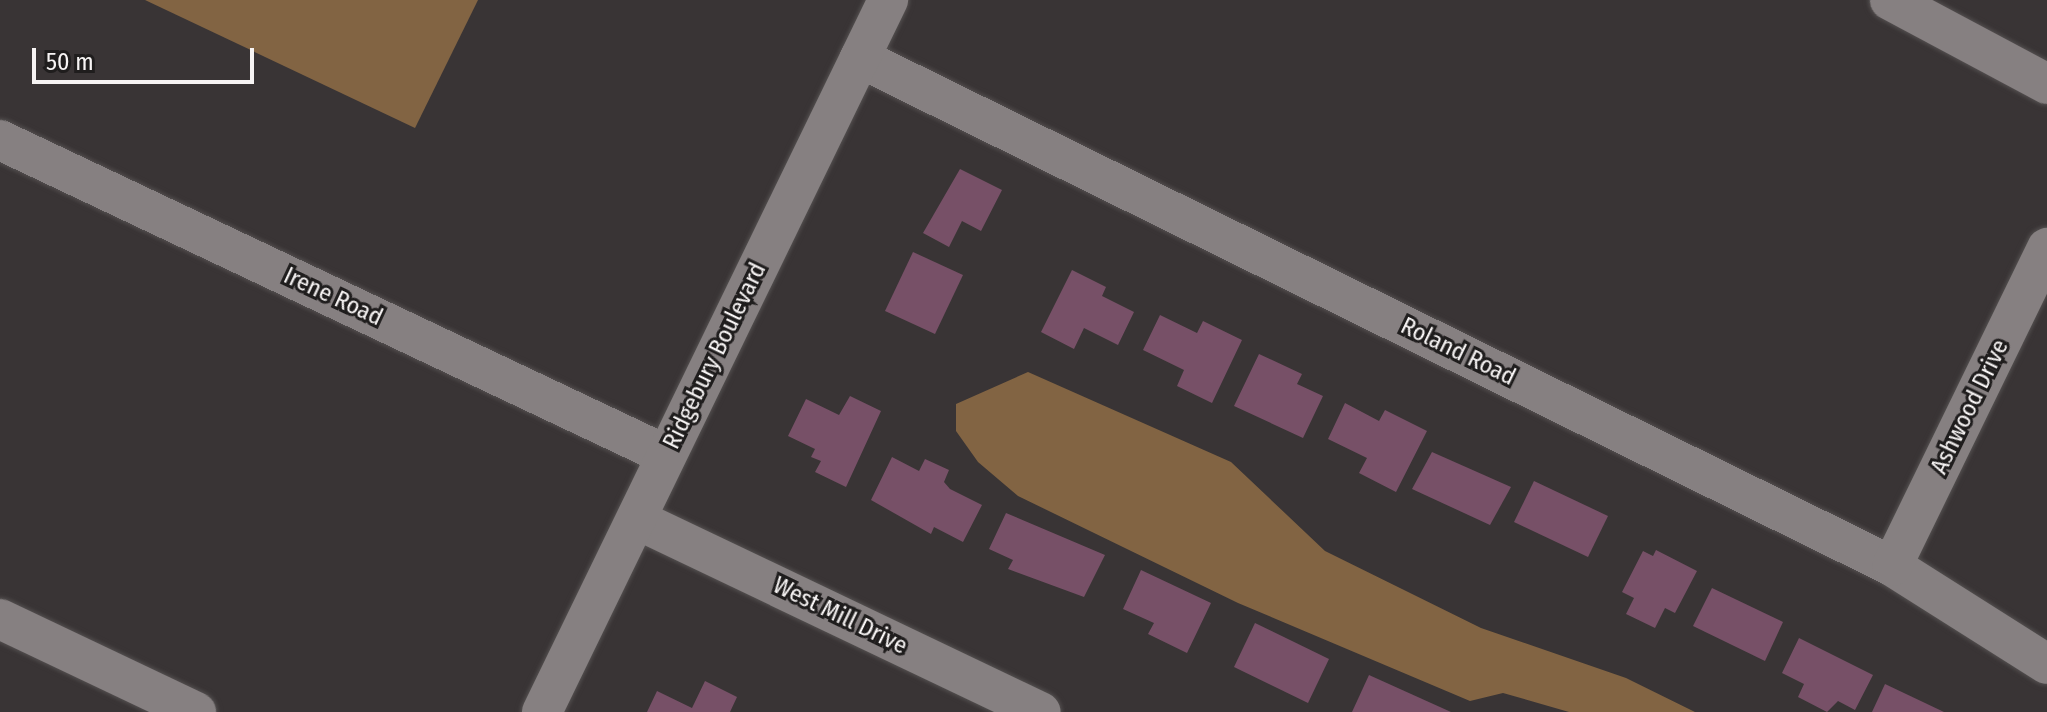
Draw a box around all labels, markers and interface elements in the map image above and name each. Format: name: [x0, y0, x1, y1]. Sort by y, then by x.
scale bar: [36, 32, 258, 82]
text: 50 m: [46, 48, 94, 76]
street label: Ridgebury Boulevard: [657, 258, 773, 454]
street label: Irene Road: [279, 262, 387, 332]
street label: Roland Road: [1396, 312, 1520, 392]
street label: Ashwood Drive: [1925, 335, 2015, 479]
street label: West Mill Drive: [768, 571, 912, 661]

